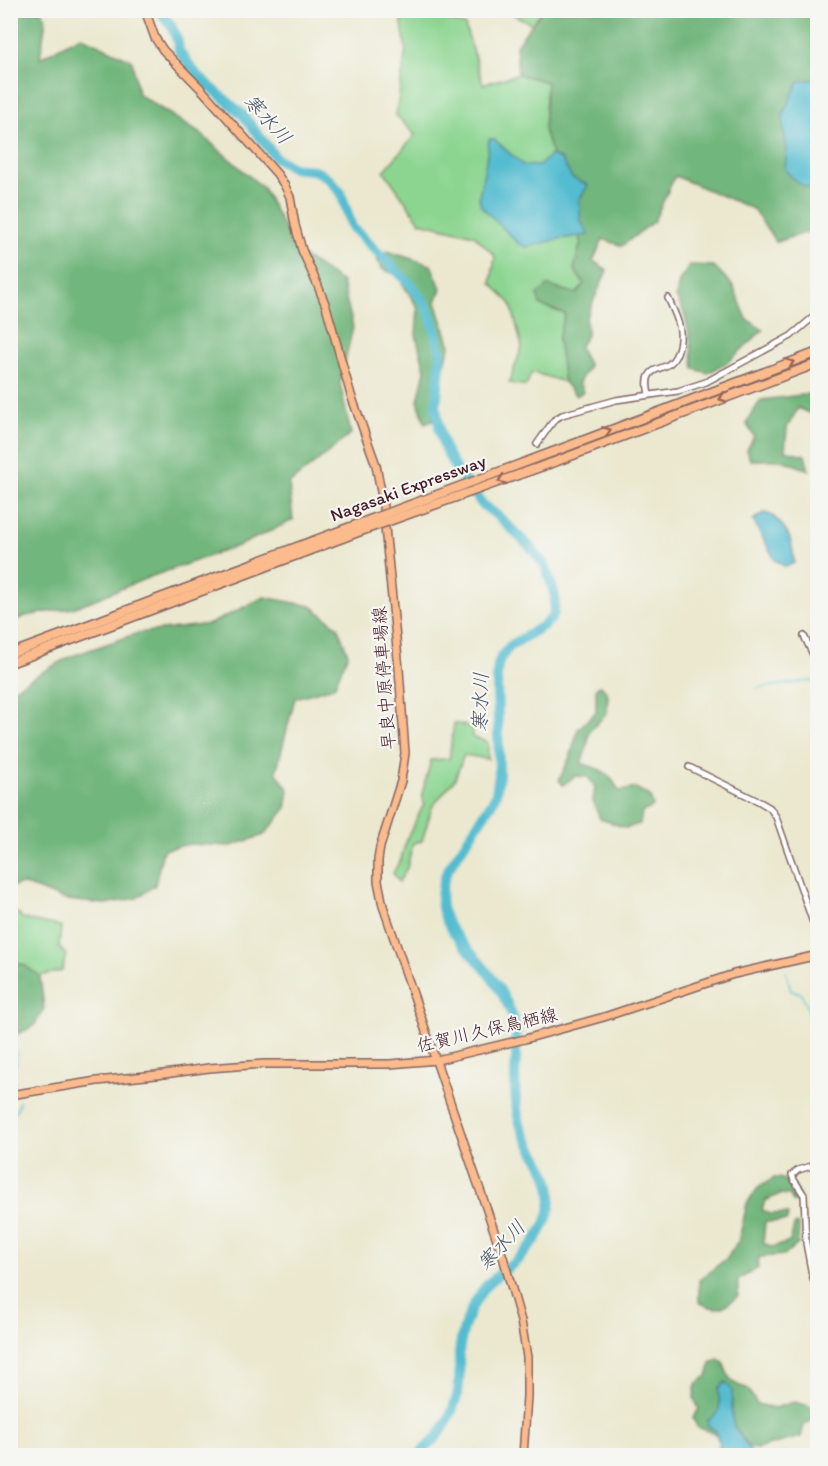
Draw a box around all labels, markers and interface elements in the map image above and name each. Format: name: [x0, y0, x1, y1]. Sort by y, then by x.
water label: 寒水川: [239, 89, 297, 149]
one-way arrow: [784, 358, 795, 370]
one-way arrow: [719, 391, 729, 404]
one-way arrow: [602, 426, 612, 439]
street label: Nagasaki Expressway: [327, 449, 489, 526]
one-way arrow: [498, 473, 508, 486]
street label: 早良中原停車場線: [368, 605, 400, 751]
water label: 寒水川: [467, 672, 493, 732]
street label: 佐賀川久保鳥栖線: [414, 1003, 560, 1057]
water label: 寒水川: [472, 1215, 530, 1275]

